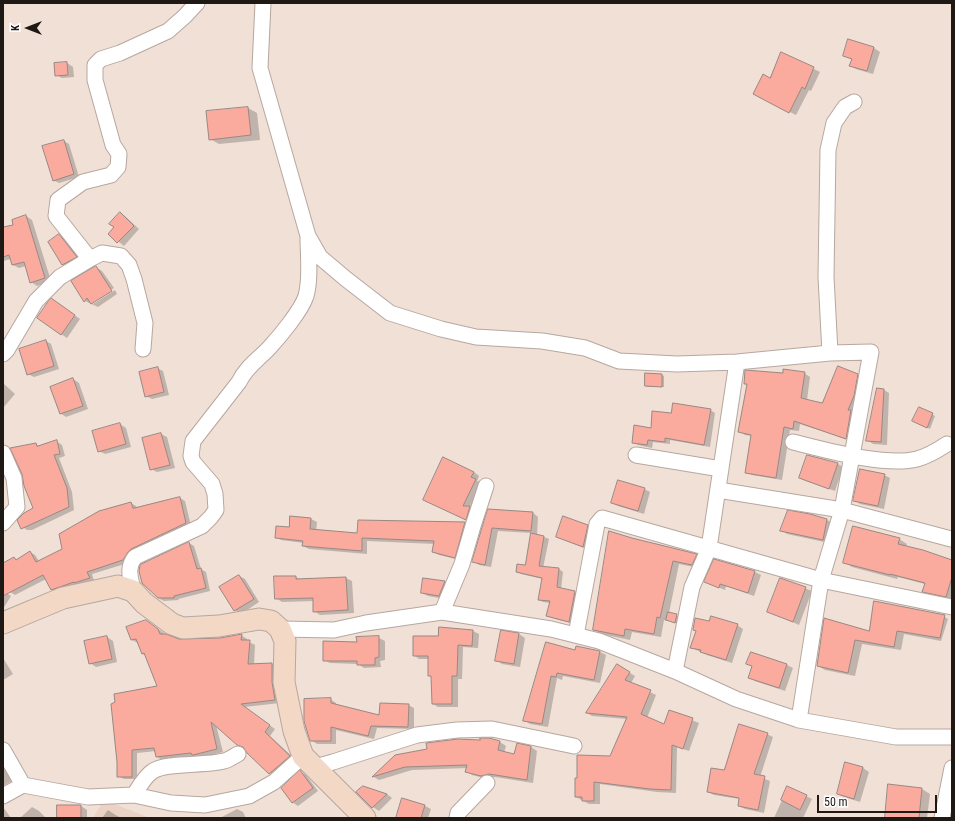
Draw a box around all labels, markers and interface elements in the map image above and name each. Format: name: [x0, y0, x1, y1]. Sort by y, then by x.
north arrow: [8, 8, 48, 48]
text: K: [9, 25, 22, 31]
scale bar: [819, 787, 939, 813]
text: 50 m: [824, 795, 848, 809]

